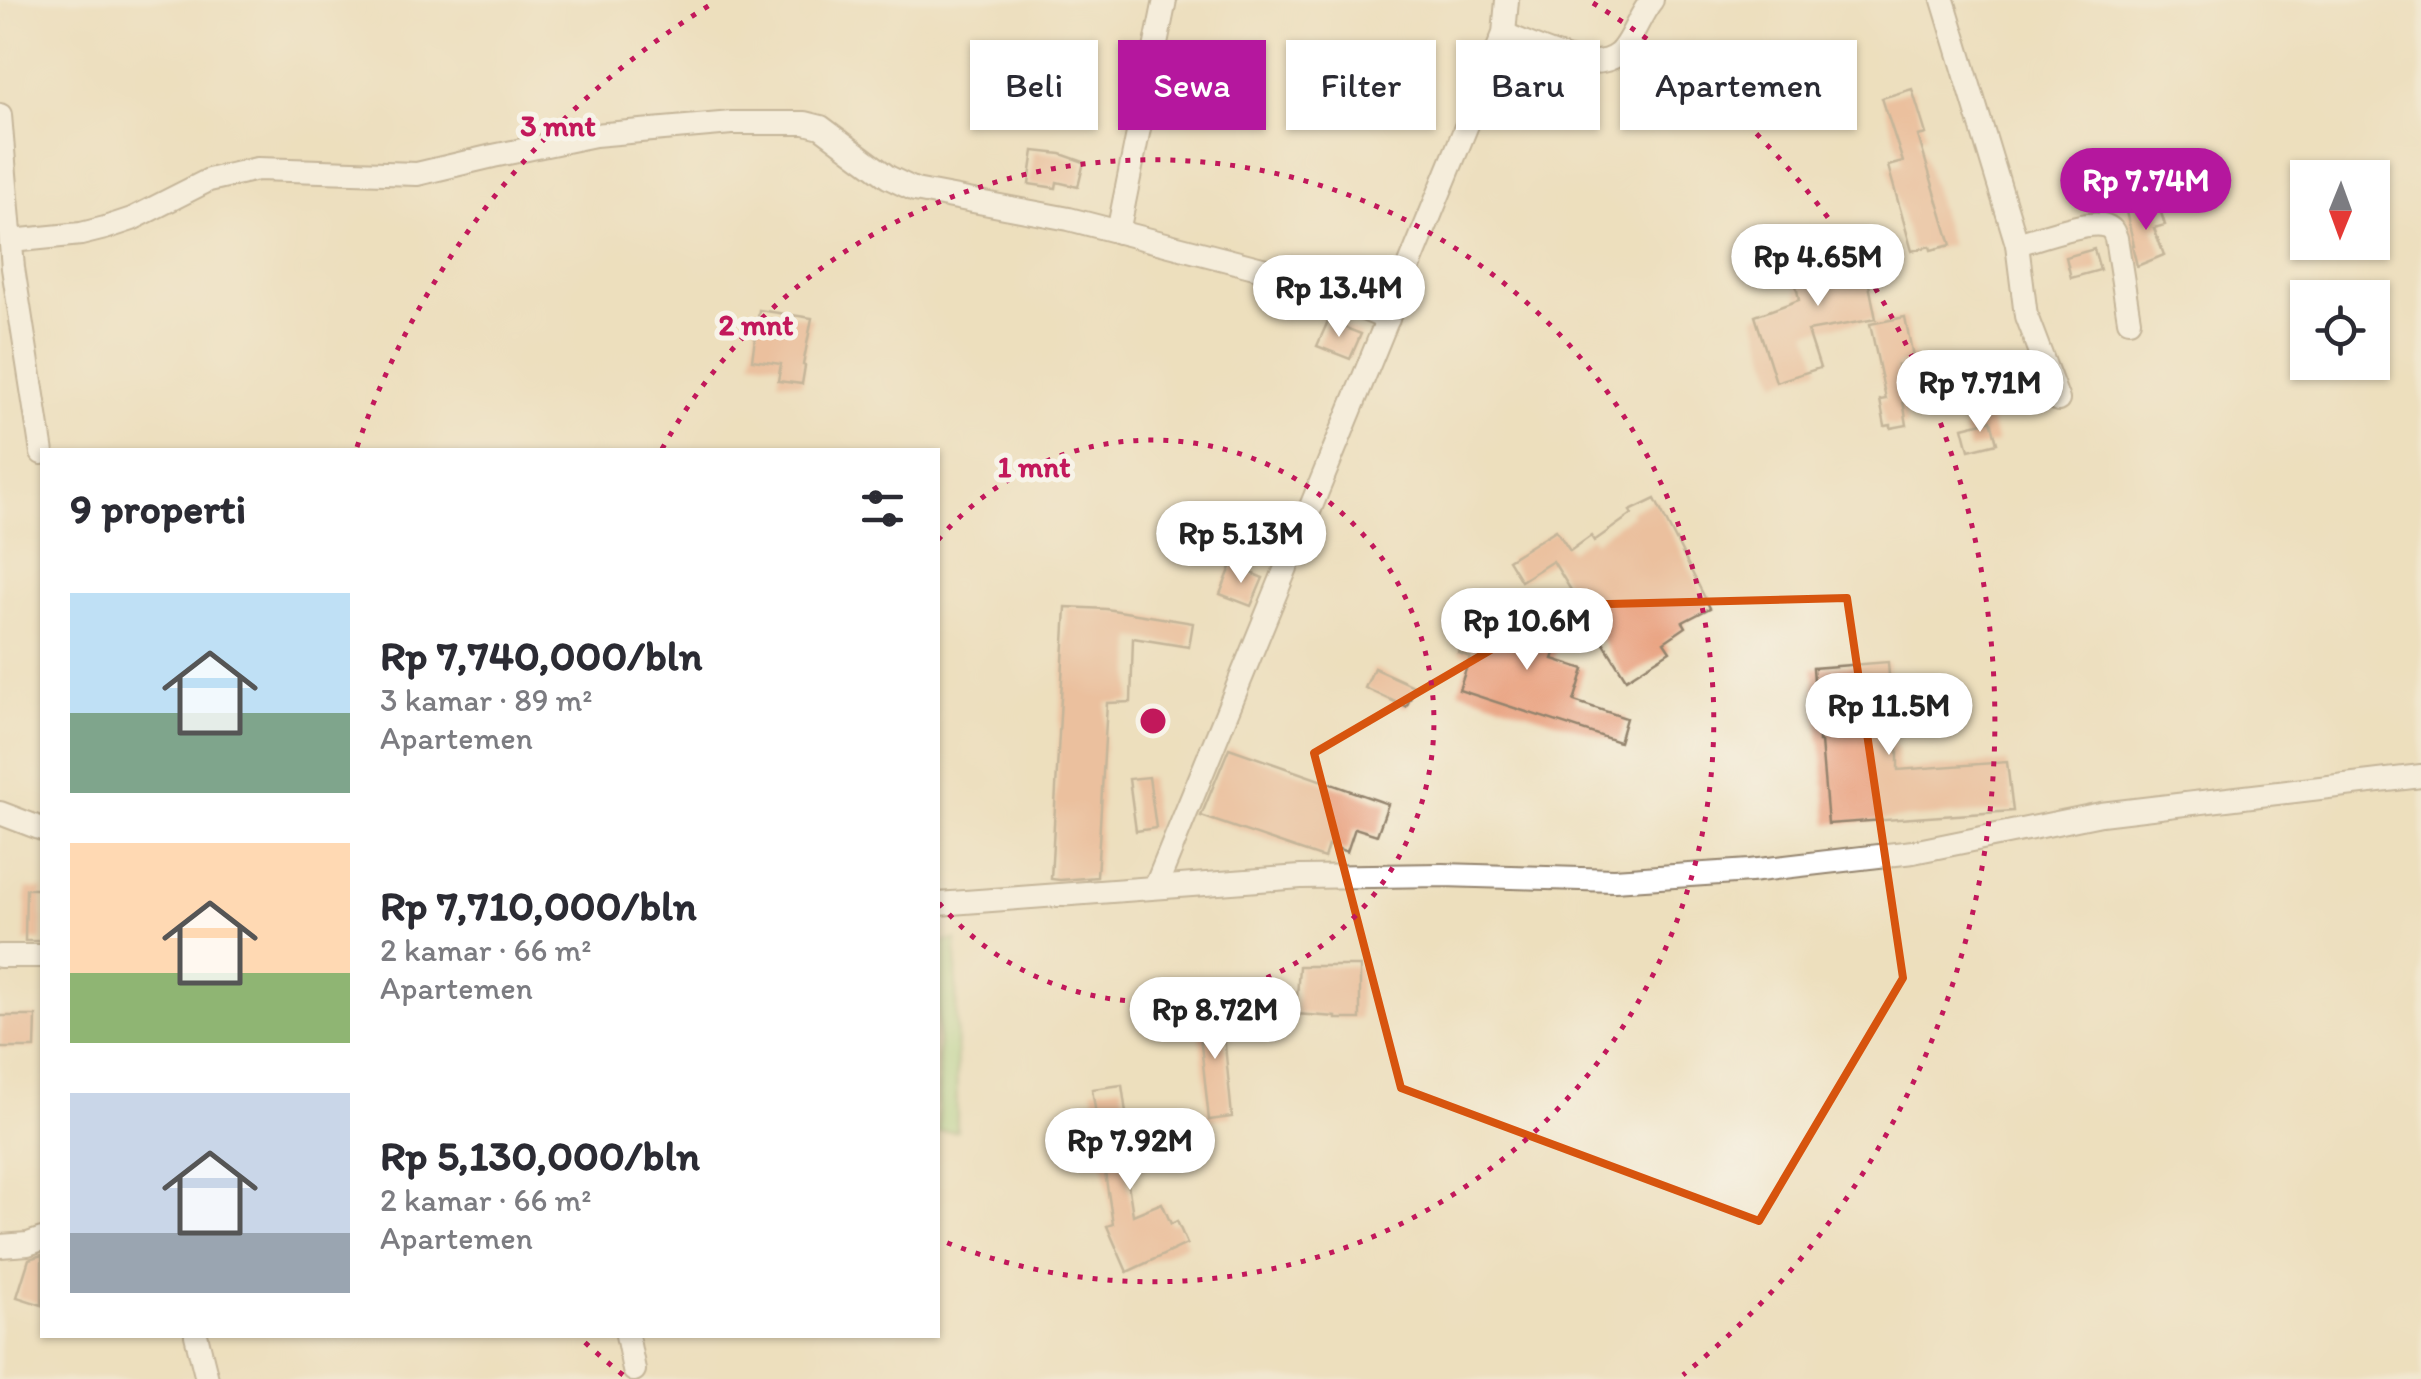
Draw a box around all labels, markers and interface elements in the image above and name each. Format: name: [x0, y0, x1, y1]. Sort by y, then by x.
chip: Beli: [970, 40, 1098, 130]
chip: Sewa: [1118, 40, 1266, 130]
chip: Filter: [1286, 40, 1436, 130]
chip: Baru: [1456, 40, 1600, 130]
chip: Apartemen: [1620, 40, 1857, 130]
text: 3 mnt: [520, 107, 596, 144]
pin: Rp 7.74M: [2043, 148, 2249, 233]
north arrow: [2290, 160, 2390, 260]
map controls: [2290, 160, 2390, 380]
text: Rp 7.74M: [2082, 161, 2210, 199]
pin: Rp 4.65M: [1715, 224, 1921, 309]
text: Rp 4.65M: [1753, 237, 1883, 275]
pin: Rp 13.4M: [1236, 255, 1442, 340]
text: Rp 13.4M: [1275, 268, 1403, 306]
button: locate: [2290, 280, 2390, 380]
text: 2 mnt: [718, 306, 794, 343]
pin: Rp 7.71M: [1877, 350, 2083, 435]
text: Rp 7.71M: [1918, 363, 2042, 401]
text: 1 mnt: [997, 448, 1071, 485]
icon: filters: [855, 481, 910, 536]
text: 9 properti: [70, 483, 246, 534]
pin: Rp 5.13M: [1138, 501, 1344, 586]
text: Rp 5.13M: [1178, 514, 1304, 552]
pin: Rp 10.6M: [1424, 588, 1630, 673]
text: Rp 10.6M: [1463, 601, 1591, 639]
text: Rp 7,740,000/bln: [380, 630, 703, 681]
icon: home: [150, 633, 270, 753]
pin: Rp 11.5M: [1786, 673, 1992, 758]
text: 3 kamar · 89 m²: [380, 681, 593, 719]
text: Rp 11.5M: [1828, 686, 1950, 724]
centre of rings: [1135, 703, 1171, 739]
text: Apartemen: [380, 719, 533, 757]
text: Rp 7,710,000/bln: [380, 880, 697, 931]
icon: home: [150, 883, 270, 1003]
text: 2 kamar · 66 m²: [380, 931, 592, 969]
text: Apartemen: [380, 969, 533, 1007]
pin: Rp 8.72M: [1112, 977, 1318, 1062]
text: Rp 8.72M: [1152, 990, 1278, 1028]
pin: Rp 7.92M: [1027, 1108, 1233, 1193]
text: Rp 7.92M: [1067, 1121, 1193, 1159]
text: Rp 5,130,000/bln: [380, 1130, 700, 1181]
icon: home: [150, 1133, 270, 1253]
text: 2 kamar · 66 m²: [380, 1181, 592, 1219]
text: Apartemen: [380, 1219, 533, 1257]

